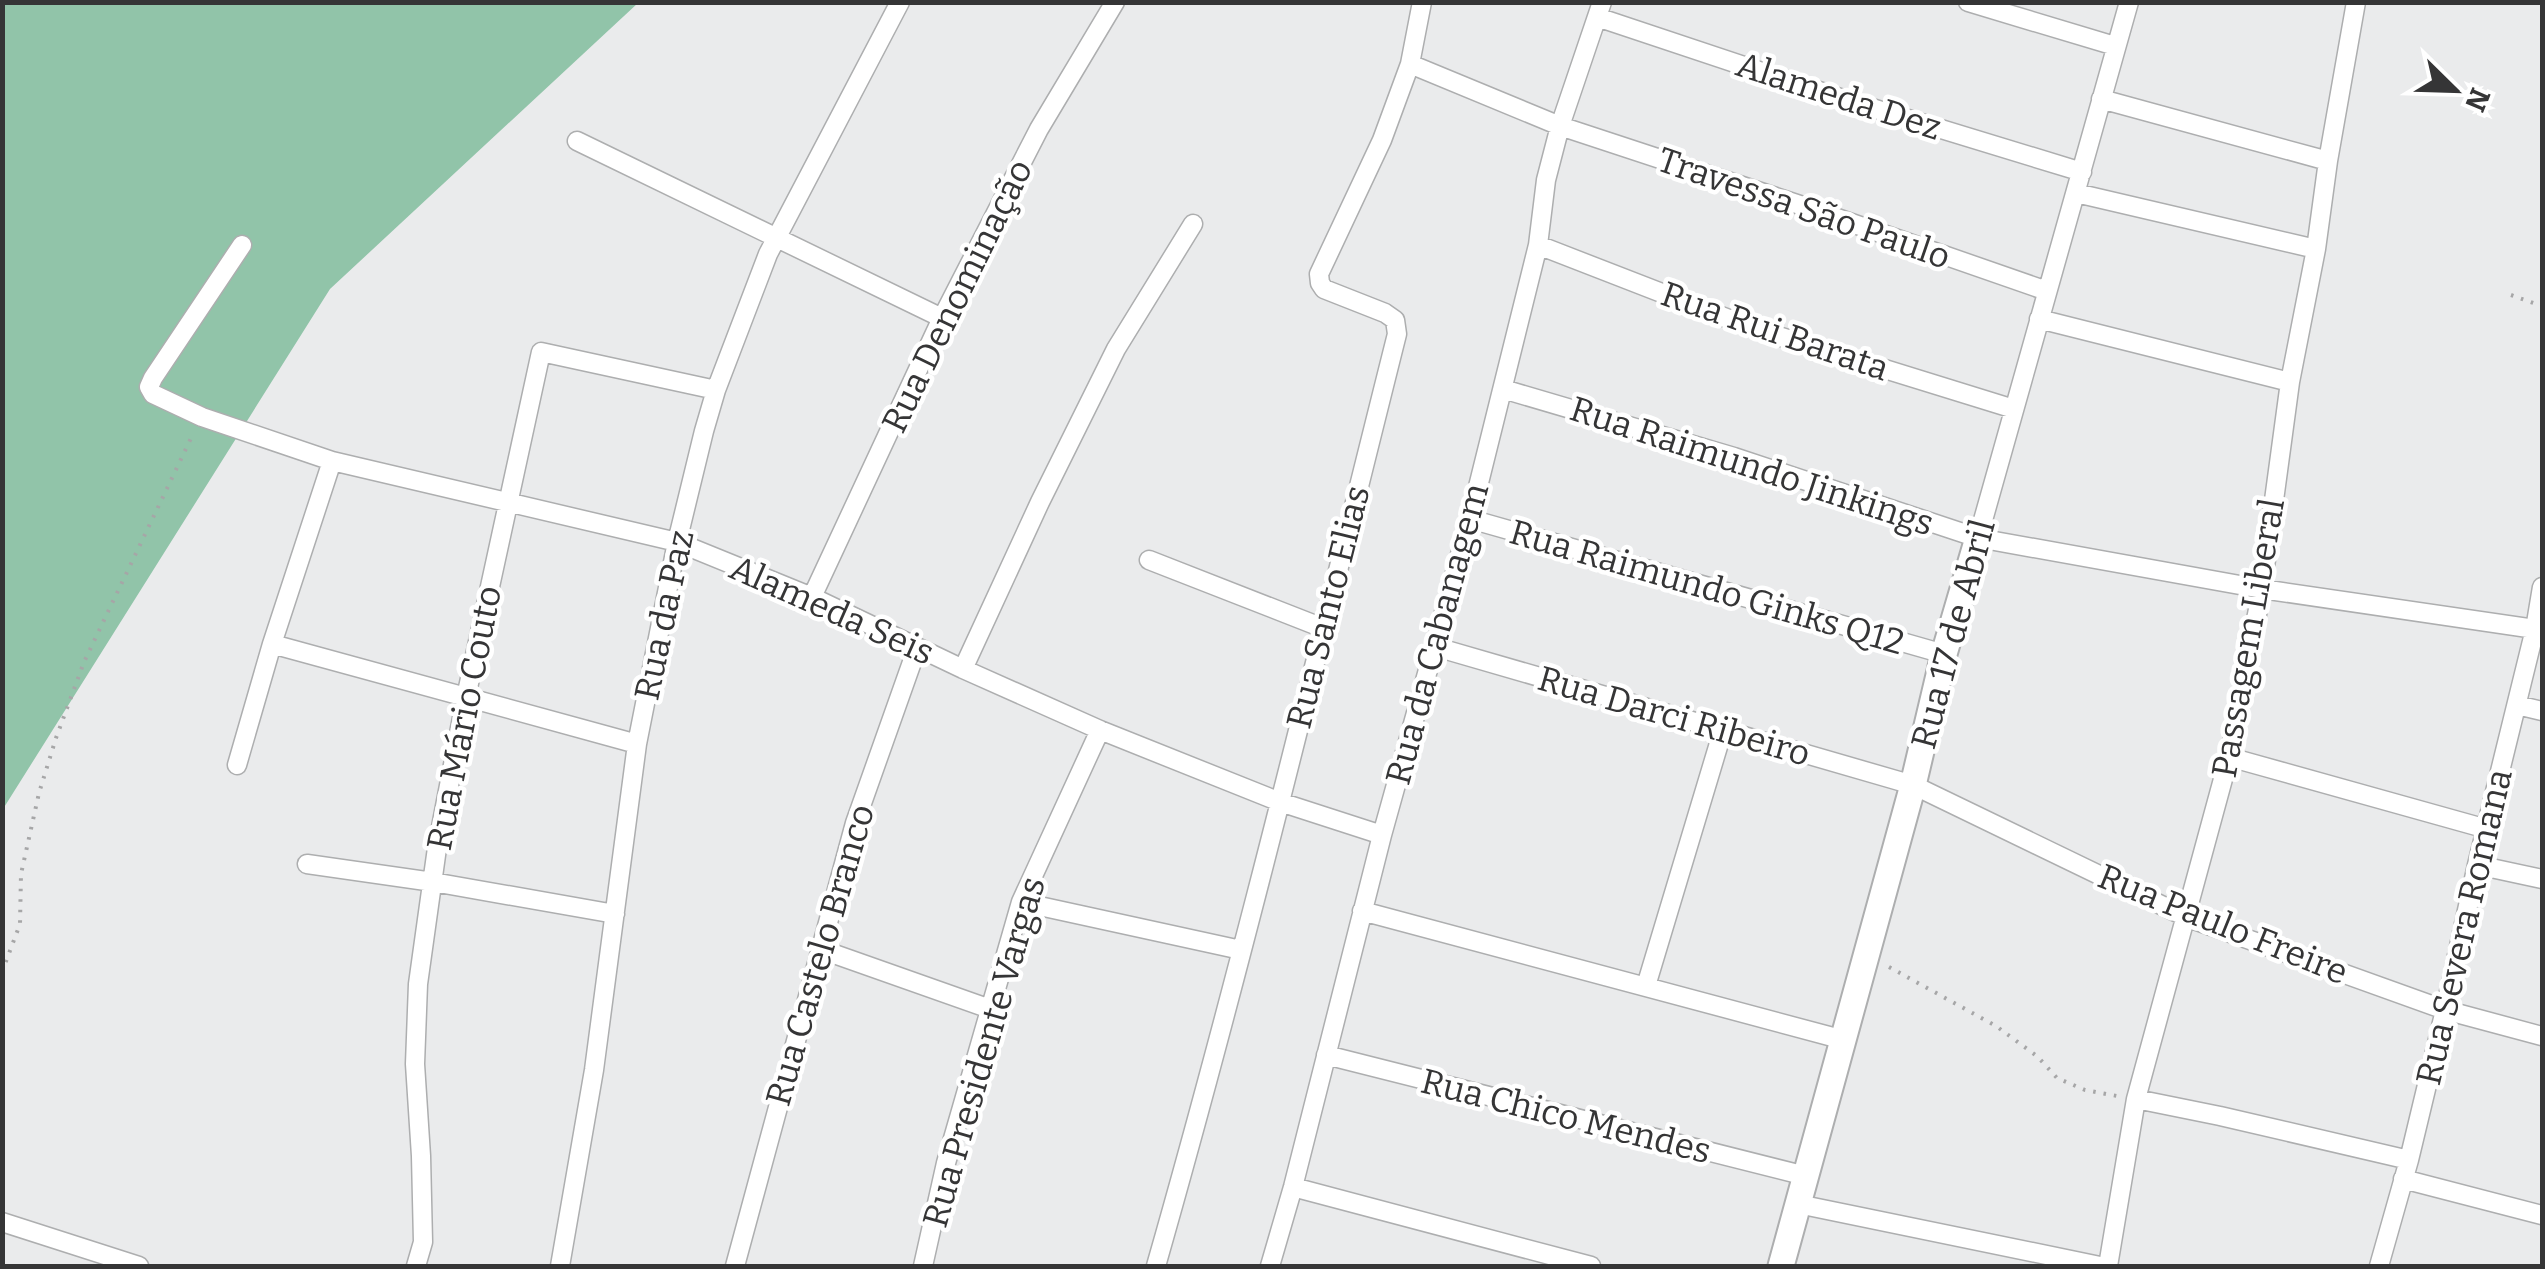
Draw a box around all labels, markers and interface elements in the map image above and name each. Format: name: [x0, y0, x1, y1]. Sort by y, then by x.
north arrow: [2405, 40, 2505, 140]
street label: Alameda Dez: [1731, 43, 1947, 149]
text: N: [2458, 83, 2497, 116]
street label: Travessa São Paulo: [1652, 138, 1956, 278]
street label: Rua Denominação: [873, 153, 1041, 439]
street label: Rua Rui Barata: [1656, 272, 1894, 390]
street label: Rua Raimundo Jinkings: [1565, 387, 1939, 545]
street label: Rua da Cabanagem: [1377, 479, 1497, 789]
street label: Rua Santo Elias: [1278, 481, 1378, 733]
street label: Passagem Liberal: [2203, 495, 2293, 781]
street label: Rua Raimundo Ginks Q12: [1505, 511, 1909, 663]
street label: Rua 17 de Abril: [1902, 515, 2004, 753]
street label: Rua da Paz: [626, 526, 702, 704]
street label: Alameda Seis: [723, 546, 941, 674]
street label: Rua Mário Couto: [418, 582, 510, 854]
street label: Rua Darci Ribeiro: [1533, 657, 1815, 775]
street label: Rua Severa Romana: [2407, 765, 2521, 1089]
street label: Rua Castelo Branco: [757, 799, 883, 1111]
street label: Rua Paulo Freire: [2092, 855, 2354, 993]
street label: Rua Presidente Vargas: [914, 872, 1054, 1232]
street label: Rua Chico Mendes: [1417, 1060, 1715, 1172]

